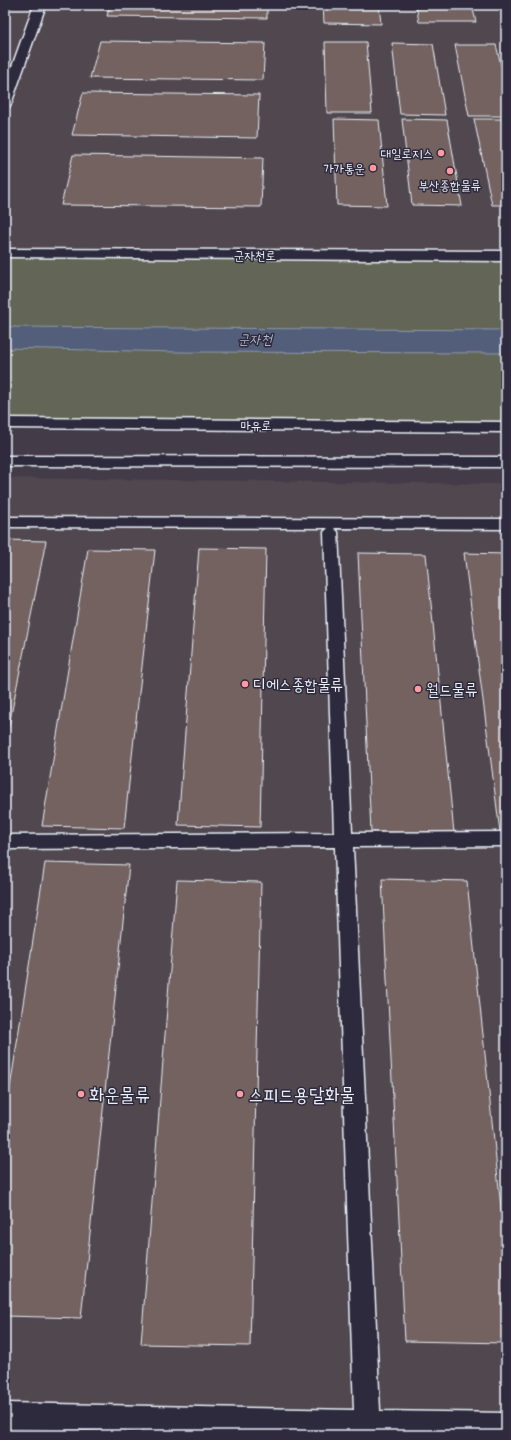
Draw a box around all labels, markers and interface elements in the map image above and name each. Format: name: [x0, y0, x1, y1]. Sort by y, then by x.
place label: 대일로지스: [381, 146, 433, 163]
marker: 대일로지스: [436, 148, 446, 158]
place label: 가가통운: [323, 161, 365, 178]
marker: 가가통운: [368, 163, 378, 173]
marker: 부산종합물류: [445, 166, 455, 176]
place label: 부산종합물류: [419, 178, 481, 195]
street label: 군자천로: [234, 248, 276, 265]
water label: 군자천: [238, 331, 274, 349]
street label: 마유로: [240, 418, 272, 435]
place label: 디에스종합물류: [253, 675, 343, 696]
marker: 디에스종합물류: [240, 679, 250, 689]
place label: 월드물류: [426, 680, 478, 701]
marker: 월드물류: [413, 684, 423, 694]
place label: 화운물류: [89, 1083, 150, 1108]
place label: 스피드용달화물: [248, 1083, 355, 1108]
marker: 화운물류: [76, 1089, 86, 1099]
marker: 스피드용달화물: [235, 1089, 245, 1099]

